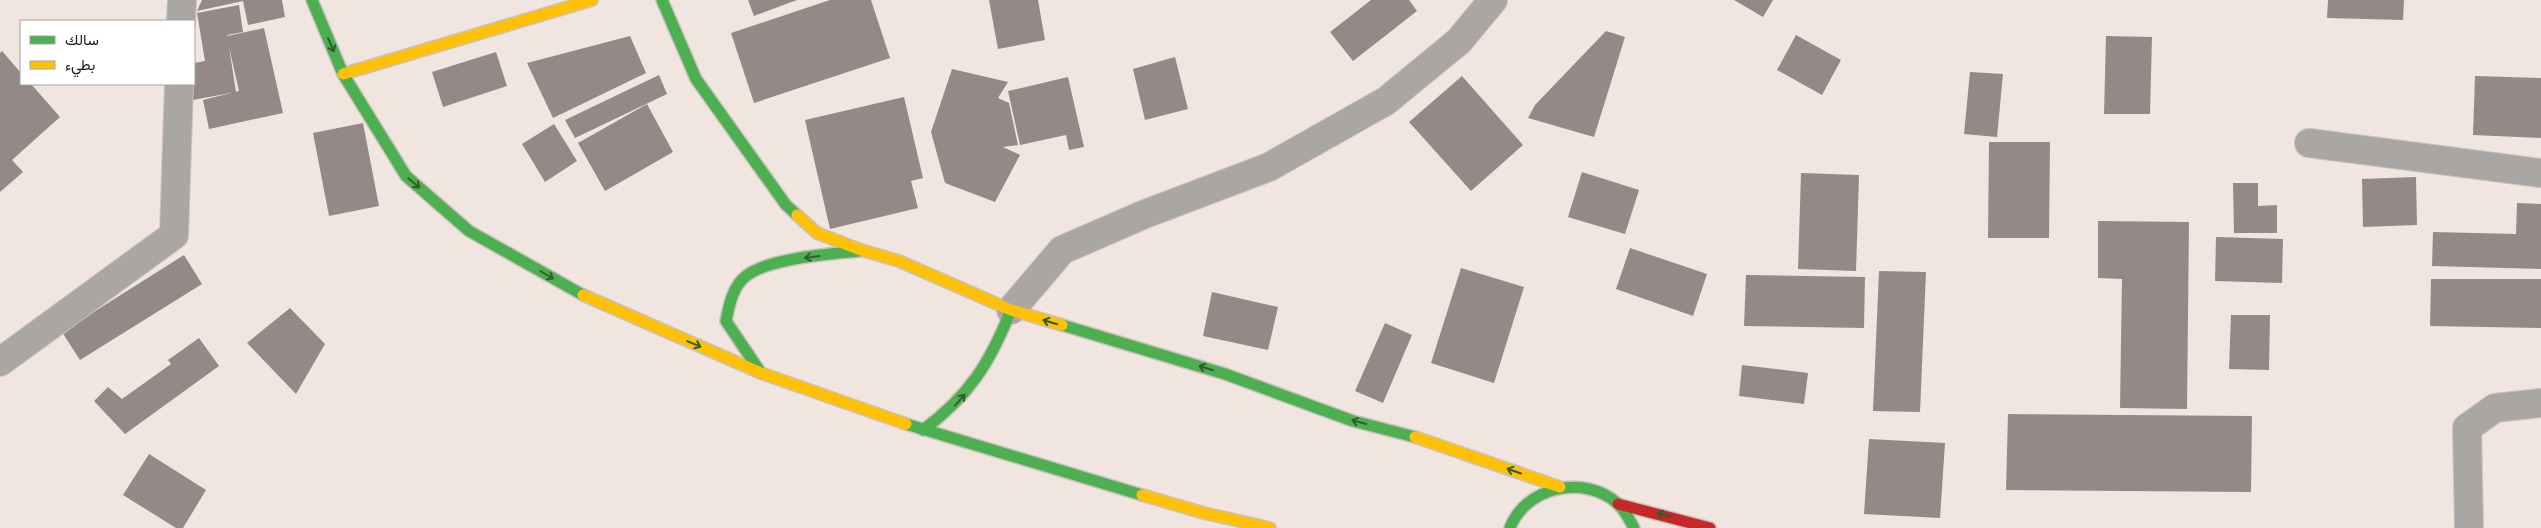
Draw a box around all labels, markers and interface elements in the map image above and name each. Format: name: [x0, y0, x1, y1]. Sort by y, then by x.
legend: [20, 20, 195, 85]
text: سالك: [65, 29, 99, 49]
one-way arrow: [326, 37, 336, 52]
text: بطيء: [65, 54, 95, 78]
one-way arrow: [407, 178, 420, 189]
one-way arrow: [805, 252, 821, 262]
one-way arrow: [540, 271, 554, 281]
one-way arrow: [1042, 317, 1058, 327]
one-way arrow: [686, 339, 701, 349]
one-way arrow: [1198, 363, 1214, 373]
one-way arrow: [955, 393, 966, 406]
one-way arrow: [1351, 417, 1367, 427]
one-way arrow: [1507, 466, 1522, 475]
one-way arrow: [1657, 510, 1673, 520]

